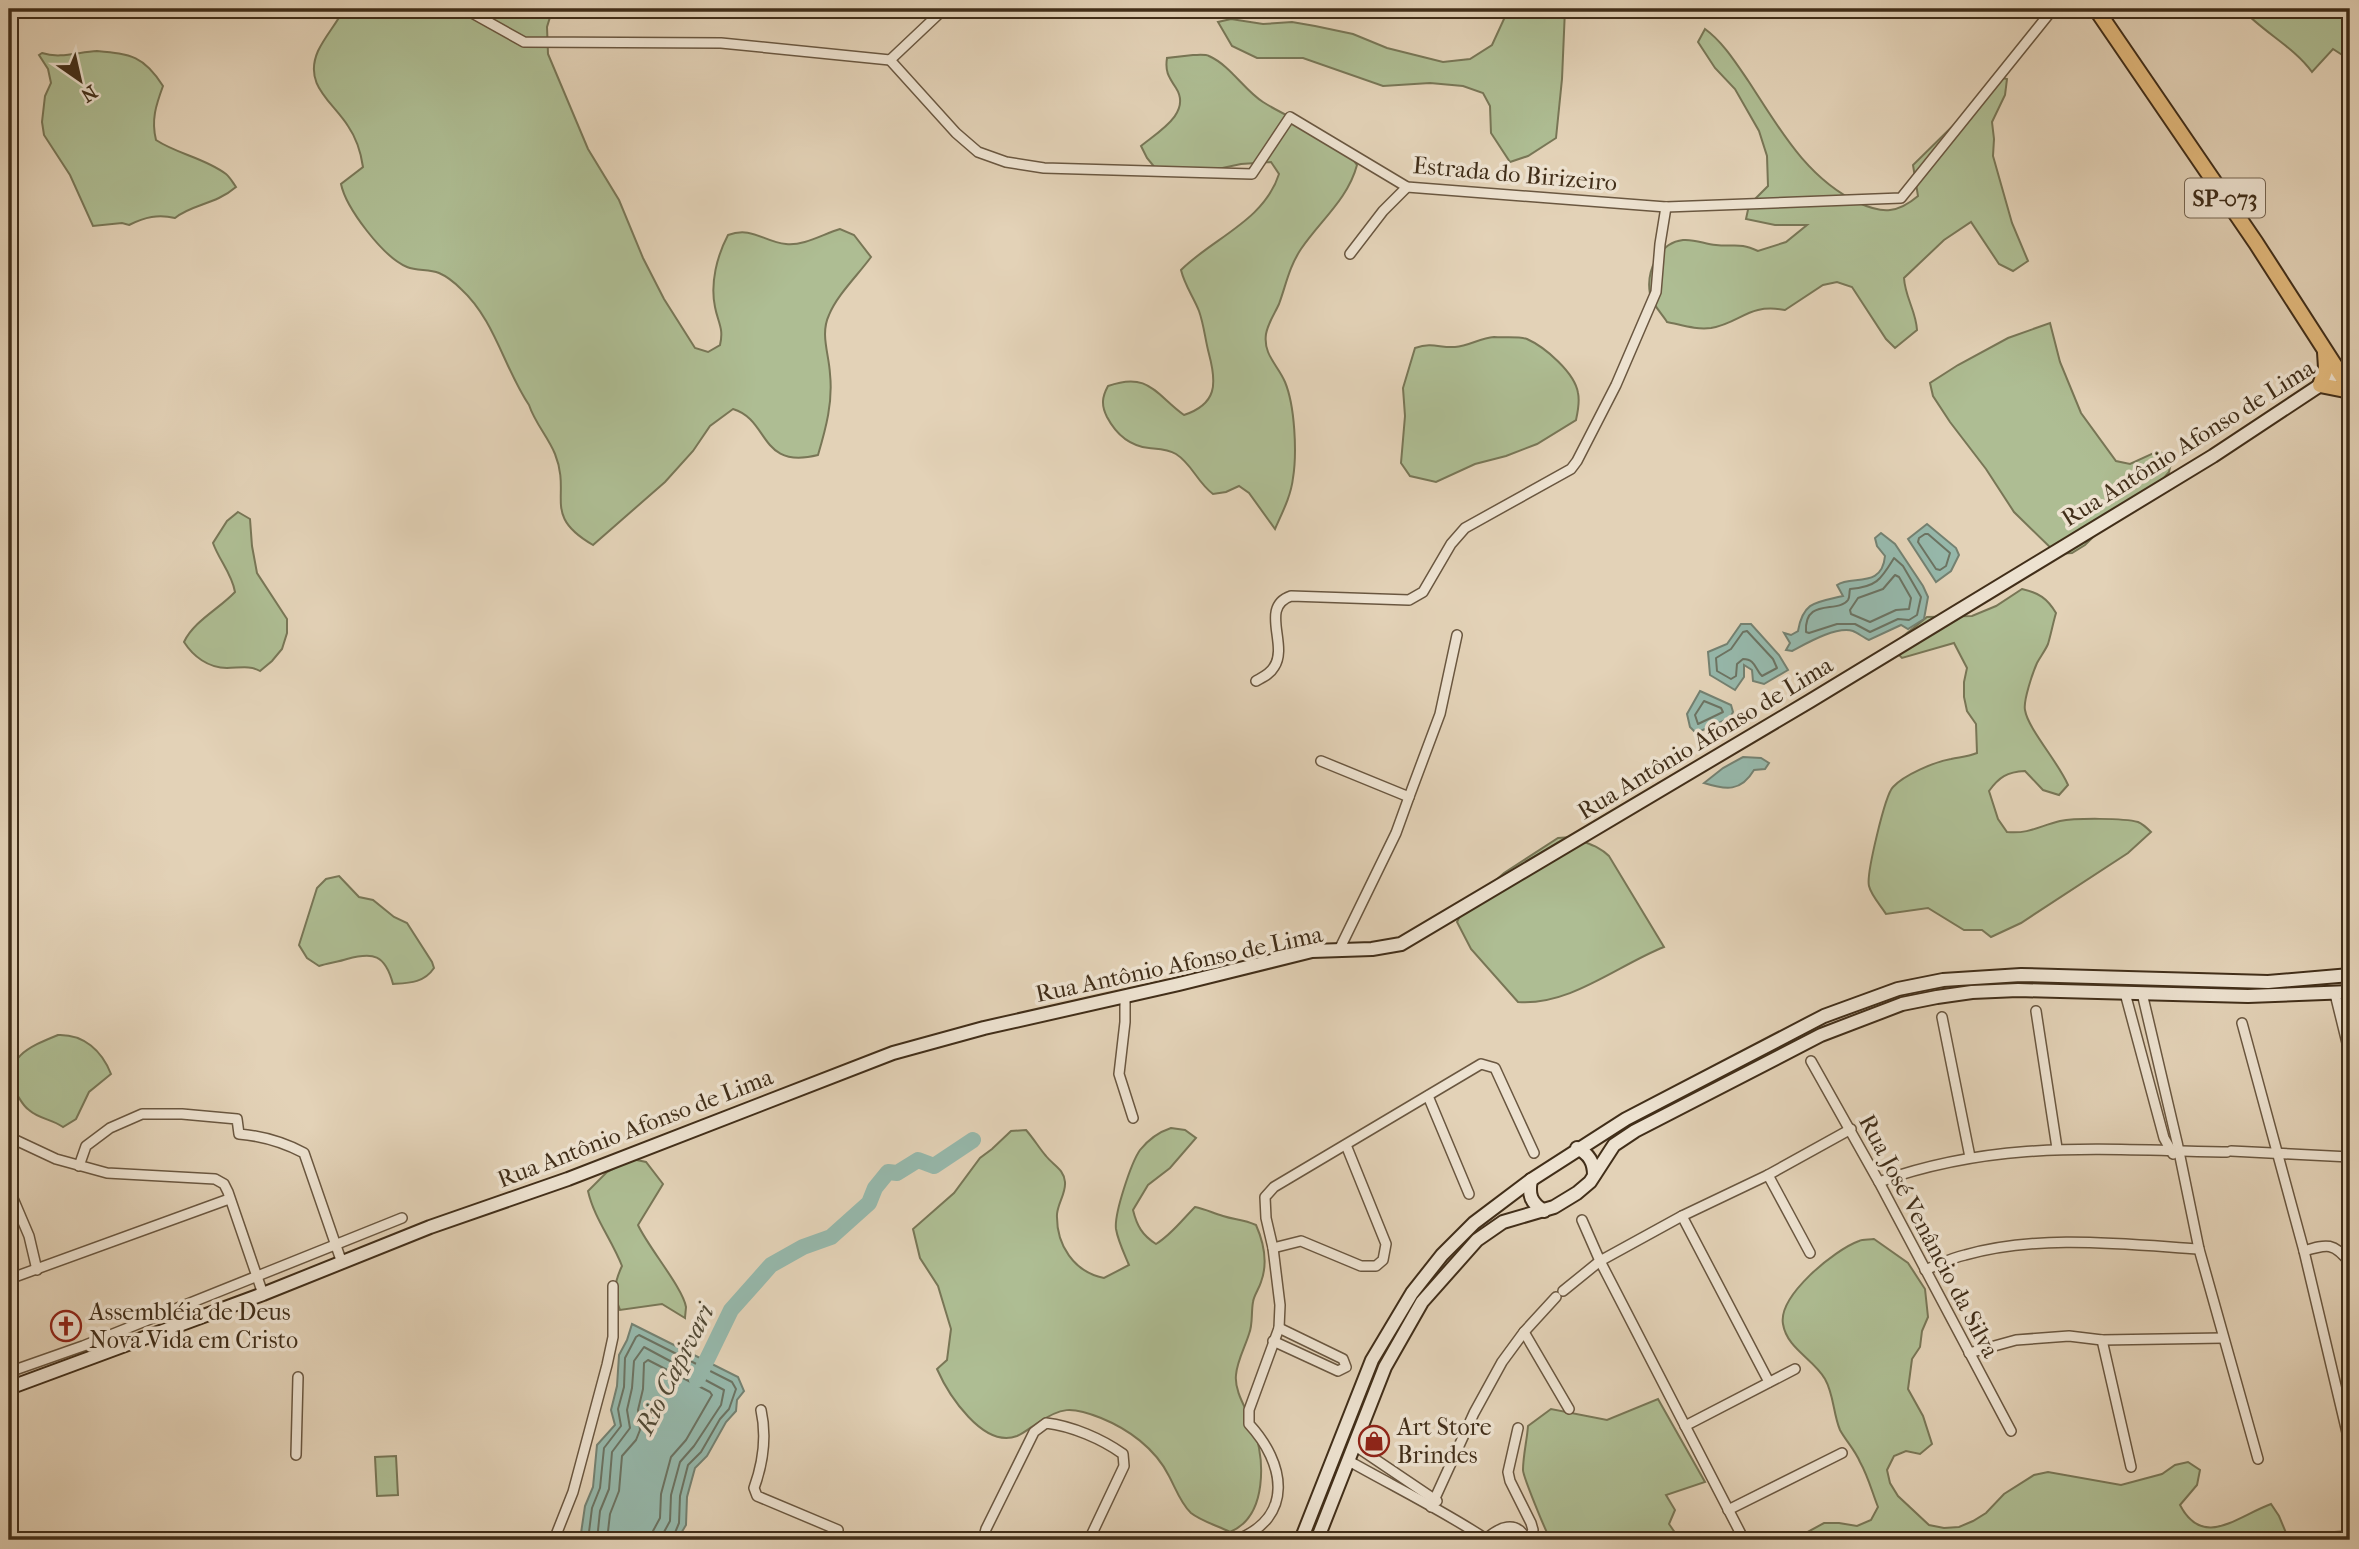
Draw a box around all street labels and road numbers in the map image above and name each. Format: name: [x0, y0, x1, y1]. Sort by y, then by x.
street label: Estrada do Birizeiro: [1412, 151, 1618, 197]
road number: SP-073: [2185, 178, 2265, 218]
street label: Rua Antônio Afonso de Lima: [2056, 353, 2320, 532]
street label: Rua Antônio Afonso de Lima: [1572, 650, 1838, 825]
street label: Rua Antônio Afonso de Lima: [1033, 920, 1326, 1008]
street label: Rua Antônio Afonso de Lima: [493, 1062, 778, 1194]
street label: Rua José Venâncio da Silva: [1853, 1110, 2005, 1363]

